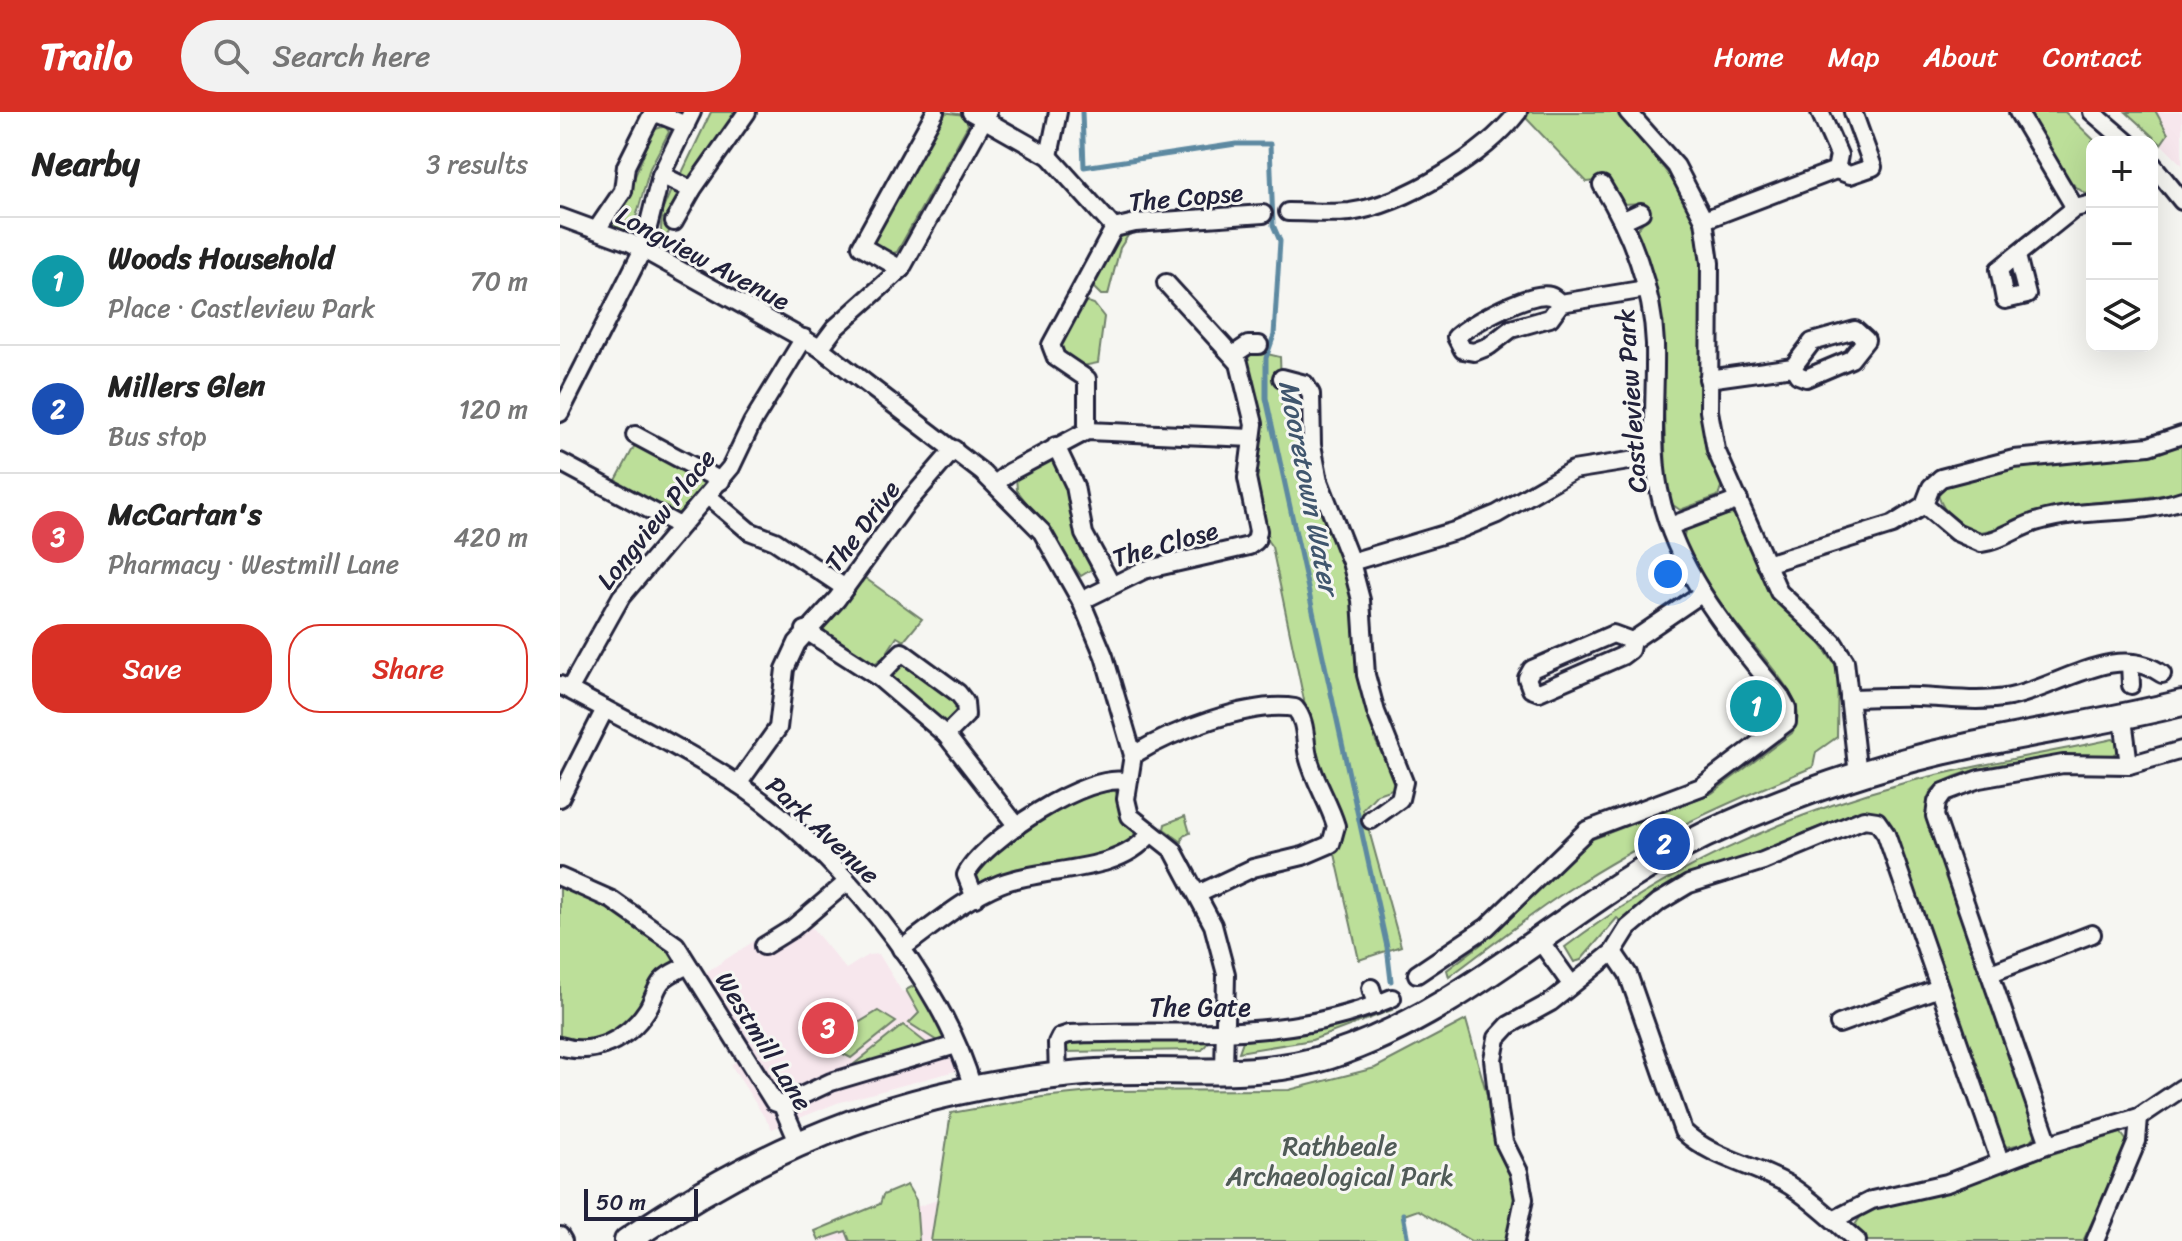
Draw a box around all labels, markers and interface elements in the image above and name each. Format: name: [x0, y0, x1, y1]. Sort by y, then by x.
search box: [181, 20, 741, 92]
text: Trailo: [40, 23, 133, 90]
text: Search here: [273, 29, 431, 83]
text: Home: [1714, 32, 1784, 81]
text: Map: [1828, 32, 1879, 81]
text: About: [1923, 32, 1999, 81]
text: Contact: [2043, 32, 2142, 81]
icon: search: [209, 34, 253, 78]
text: Nearby: [32, 134, 140, 194]
map controls: [2086, 136, 2158, 352]
button: +: [2086, 136, 2158, 208]
text: 3 results: [426, 141, 528, 187]
street label: The Copse: [1127, 169, 1246, 225]
street label: Longview Avenue: [607, 193, 799, 324]
button: −: [2086, 208, 2158, 280]
text: Woods Household: [108, 231, 334, 285]
text: 1: [52, 258, 64, 304]
text: 70 m: [470, 258, 528, 304]
button: layers: [2086, 280, 2158, 352]
text: Place · Castleview Park: [108, 285, 375, 331]
street label: Castleview Park: [1602, 307, 1660, 494]
text: Millers Glen: [108, 359, 265, 413]
water label: Mooretown Water: [1264, 376, 1355, 603]
text: 2: [50, 386, 66, 432]
text: 120 m: [459, 386, 528, 432]
text: Bus stop: [108, 413, 206, 459]
street label: Longview Place: [584, 438, 728, 600]
street label: The Drive: [812, 469, 913, 582]
text: McCartan's: [108, 487, 262, 541]
street label: The Close: [1107, 507, 1224, 581]
text: 3: [51, 514, 65, 560]
text: 420 m: [454, 514, 528, 560]
text: Pharmacy · Westmill Lane: [108, 541, 399, 587]
your location: [1648, 554, 1688, 594]
button: Save: [32, 624, 272, 713]
button: Share: [288, 624, 528, 713]
pin: 1: [1730, 676, 1782, 736]
street label: Park Avenue: [755, 764, 891, 896]
pin: 2: [1638, 814, 1690, 874]
street label: Westmill Lane: [703, 962, 825, 1120]
street label: The Gate: [1149, 984, 1251, 1030]
pin: 3: [802, 998, 854, 1058]
park label: Rathbeale Archaeological Park: [1225, 1123, 1454, 1199]
text: 50 m: [596, 1183, 646, 1222]
scale bar: [584, 1185, 698, 1221]

